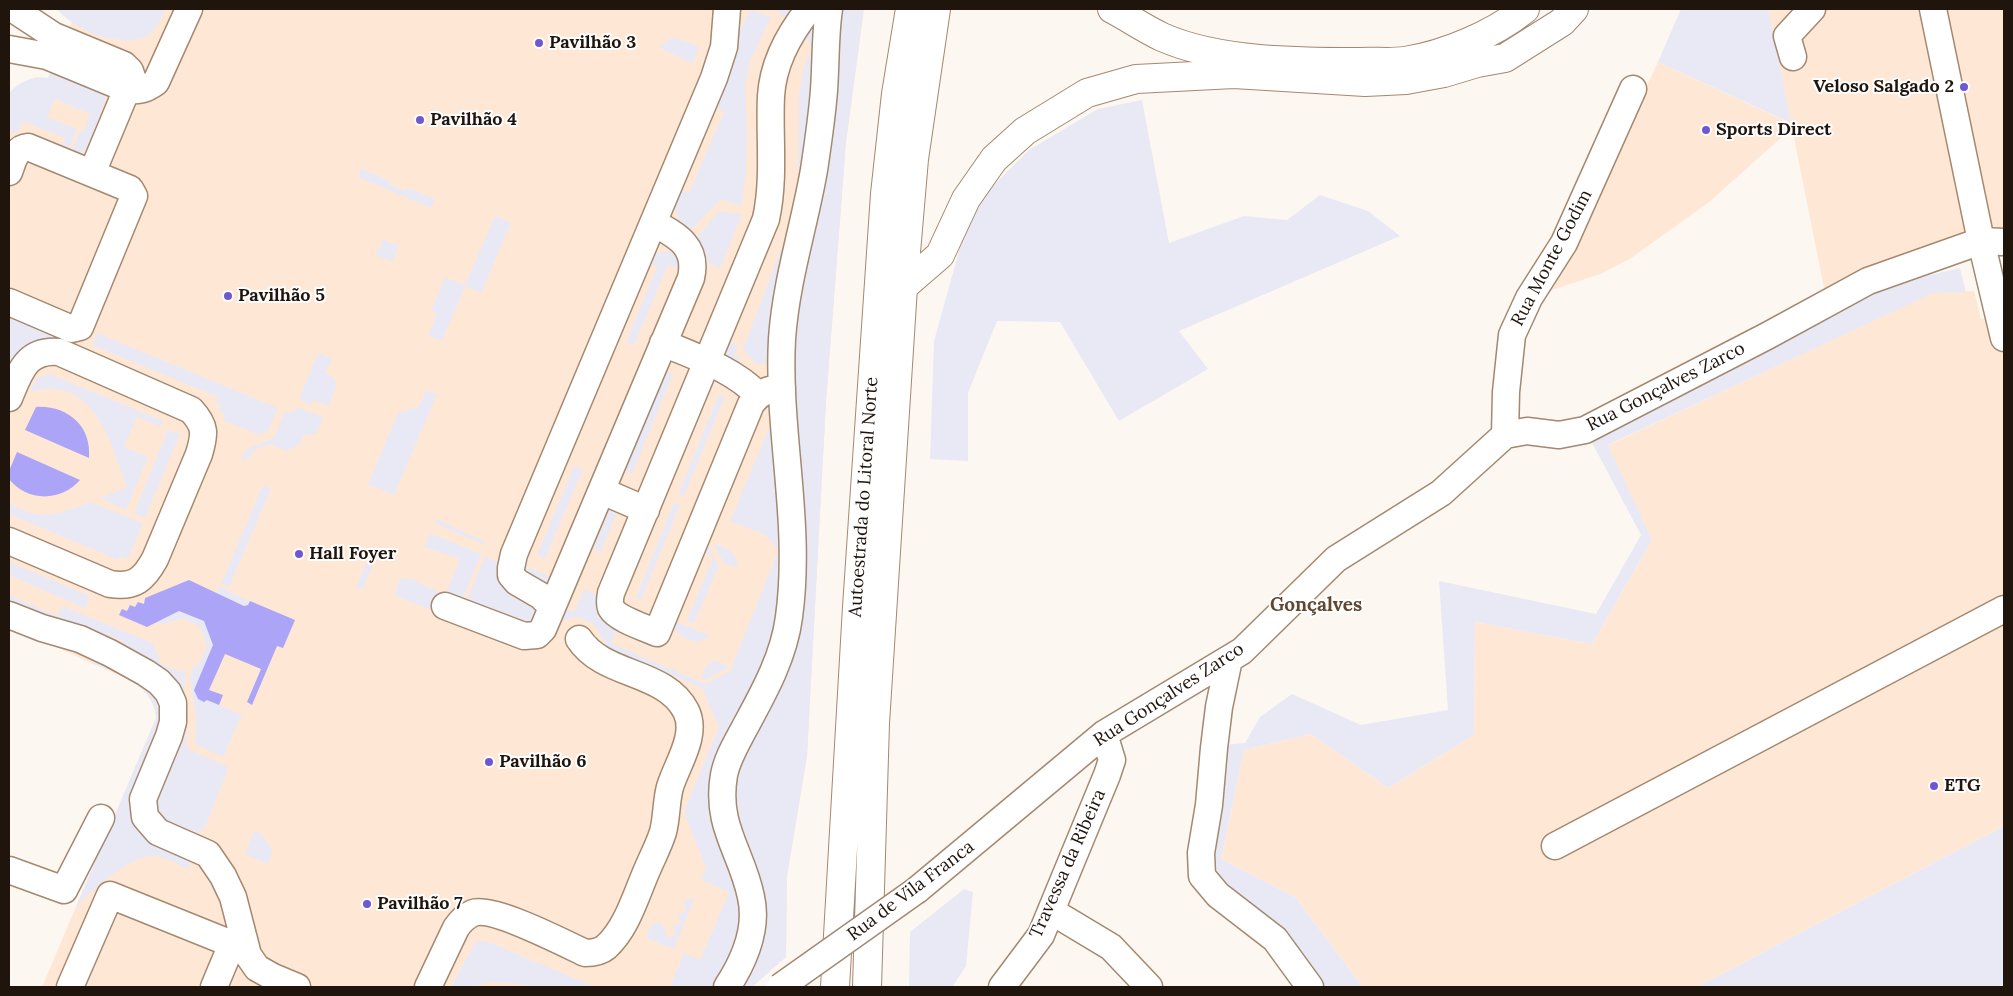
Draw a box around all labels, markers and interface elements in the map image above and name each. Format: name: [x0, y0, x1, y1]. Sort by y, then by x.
place label: Pavilhão 3: [549, 32, 636, 54]
marker: Pavilhão 3: [533, 37, 545, 49]
place label: Veloso Salgado 2: [1813, 76, 1954, 98]
marker: Veloso Salgado 2: [1958, 81, 1970, 93]
place label: Pavilhão 4: [430, 109, 517, 131]
marker: Pavilhão 4: [414, 114, 426, 126]
place label: Sports Direct: [1716, 119, 1832, 141]
marker: Sports Direct: [1700, 124, 1712, 136]
street label: Rua Monte Godim: [1507, 186, 1597, 330]
place label: Pavilhão 5: [238, 285, 325, 307]
marker: Pavilhão 5: [222, 290, 234, 302]
street label: Rua Gonçalves Zarco: [1583, 338, 1749, 436]
street label: Autoestrada do Litoral Norte: [845, 376, 883, 618]
place label: Hall Foyer: [309, 543, 396, 565]
marker: Hall Foyer: [293, 548, 305, 560]
district label: Gonçalves: [1270, 595, 1362, 617]
street label: Rua Gonçalves Zarco: [1090, 638, 1248, 752]
place label: Pavilhão 6: [499, 751, 587, 773]
marker: Pavilhão 6: [483, 756, 495, 768]
place label: ETG: [1944, 775, 1981, 797]
marker: ETG: [1928, 780, 1940, 792]
street label: Travessa da Ribeira: [1025, 786, 1111, 942]
street label: Rua de Vila Franca: [843, 836, 979, 946]
place label: Pavilhão 7: [377, 893, 463, 915]
marker: Pavilhão 7: [361, 898, 373, 910]

